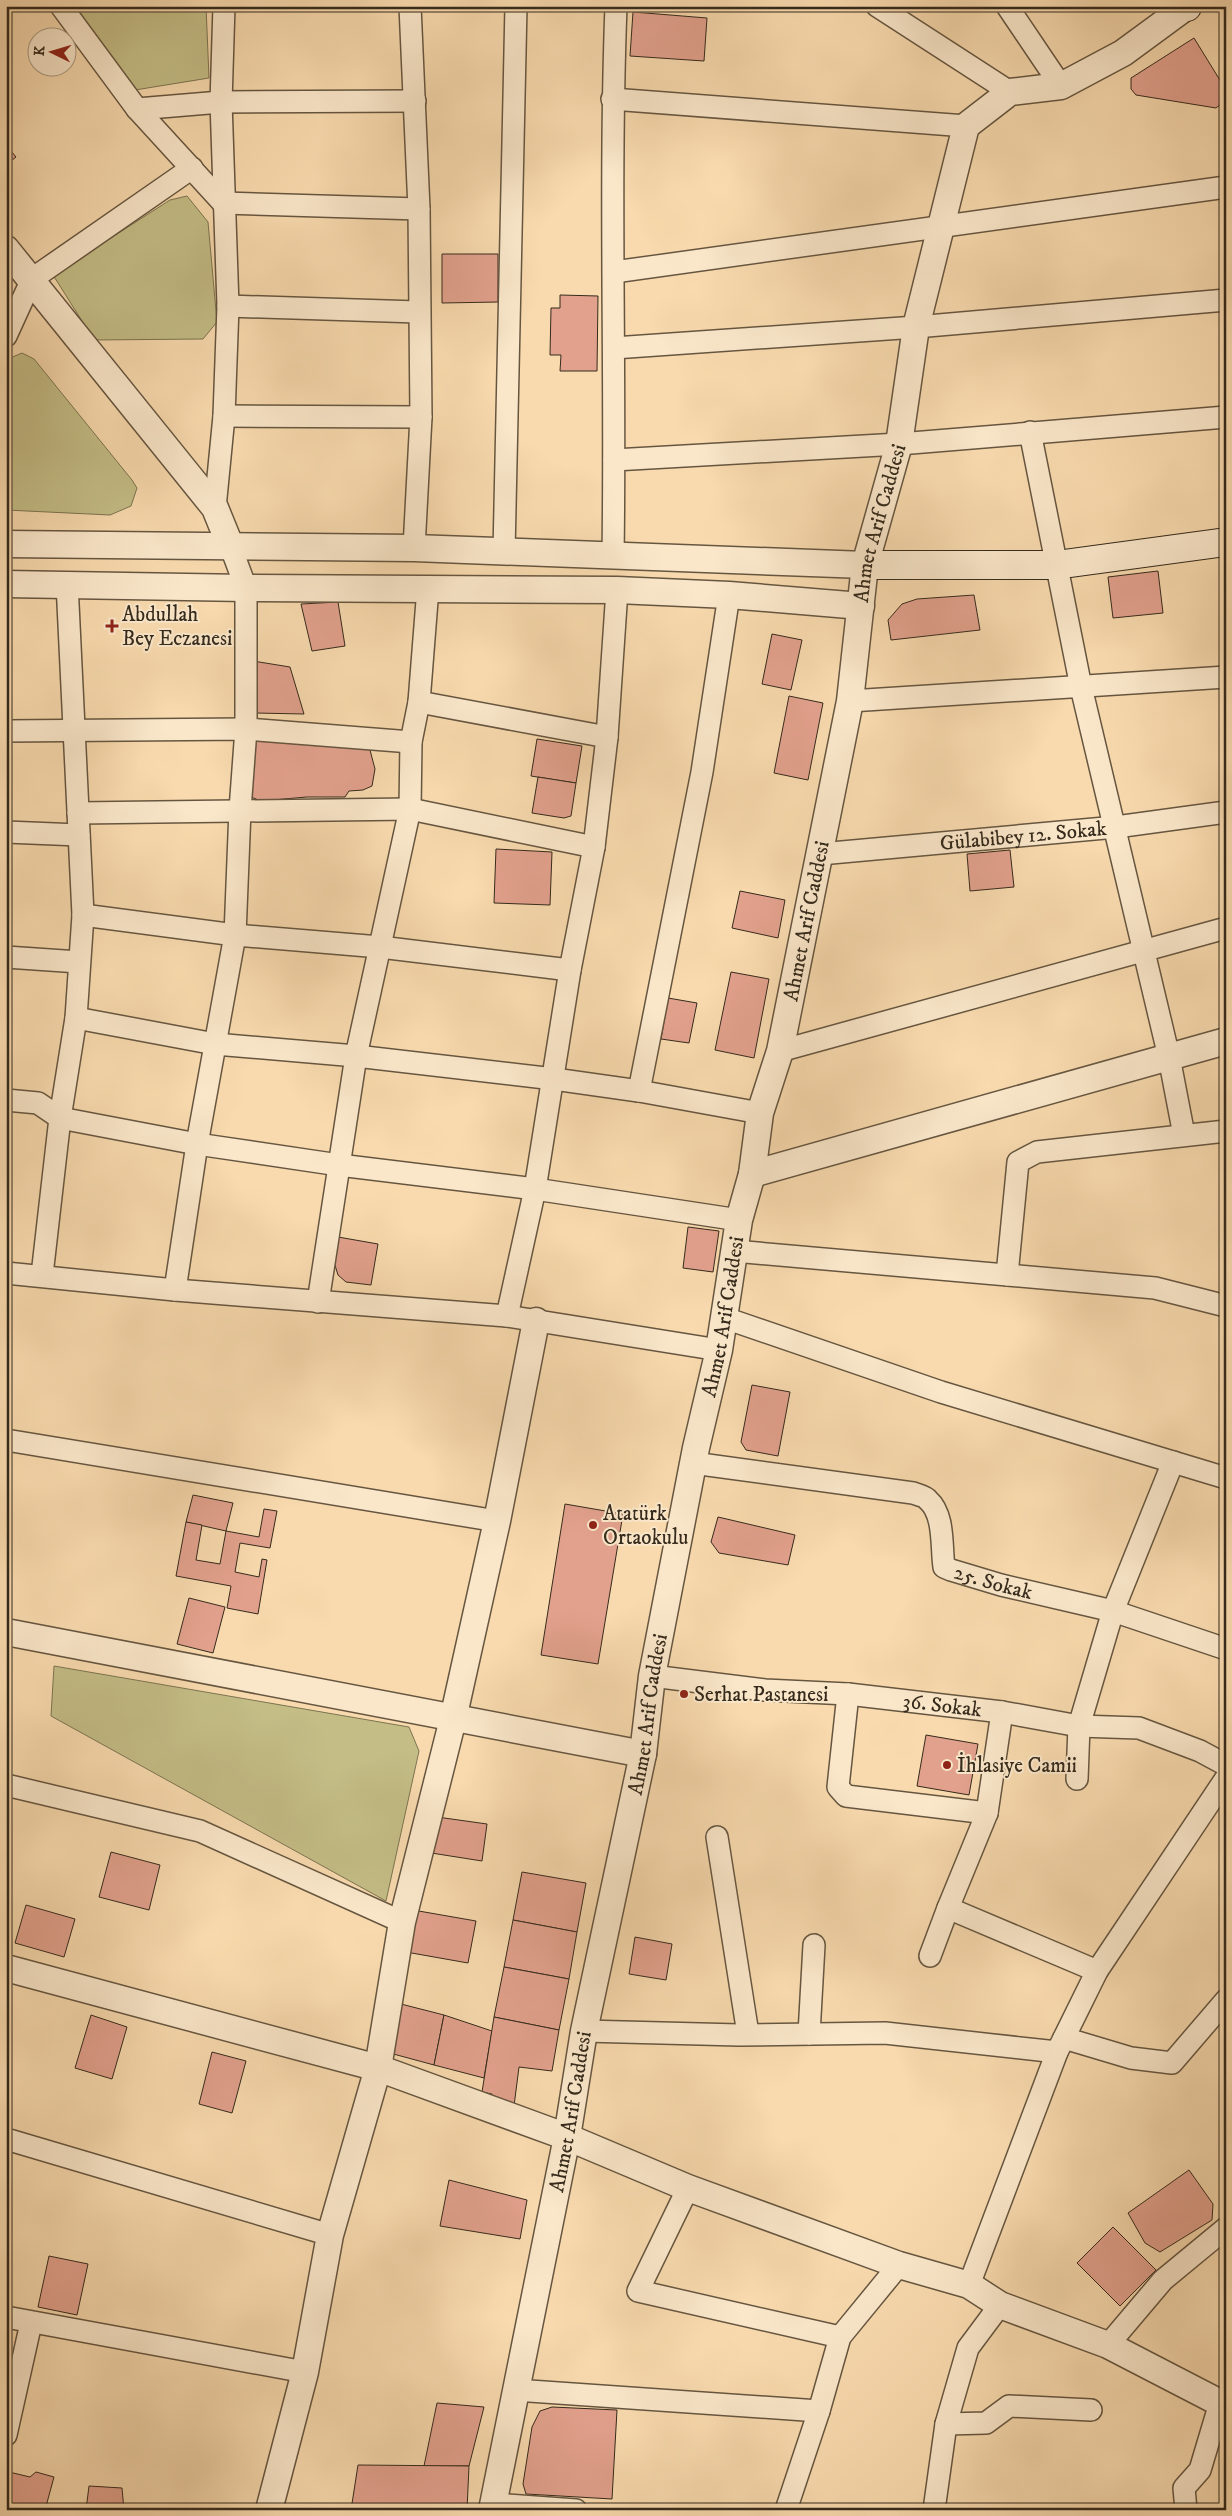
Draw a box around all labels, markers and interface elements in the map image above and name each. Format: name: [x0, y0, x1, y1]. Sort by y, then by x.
north arrow: [28, 28, 78, 78]
text: K: [31, 44, 50, 57]
street label: Ahmet Arif Caddesi: [849, 441, 912, 604]
place label: Abdullah Bey Eczanesi: [122, 602, 232, 652]
marker: Abdullah Bey Eczanesi: [106, 620, 118, 632]
street label: Gülabibey 12. Sokak: [939, 816, 1108, 857]
street label: Ahmet Arif Caddesi: [778, 839, 836, 1004]
street label: Ahmet Arif Caddesi: [696, 1234, 750, 1400]
place label: Atatürk Ortaokulu: [603, 1501, 688, 1551]
marker: Atatürk Ortaokulu: [587, 1519, 599, 1531]
street label: 25. Sokak: [951, 1560, 1036, 1606]
street label: Ahmet Arif Caddesi: [623, 1632, 674, 1797]
place label: Serhat Pastanesi: [694, 1682, 828, 1708]
marker: Serhat Pastanesi: [678, 1688, 690, 1700]
street label: 36. Sokak: [901, 1689, 984, 1724]
place label: İhlasiye Camii: [957, 1752, 1077, 1779]
marker: İhlasiye Camii: [941, 1759, 953, 1771]
street label: Ahmet Arif Caddesi: [544, 2029, 598, 2195]

